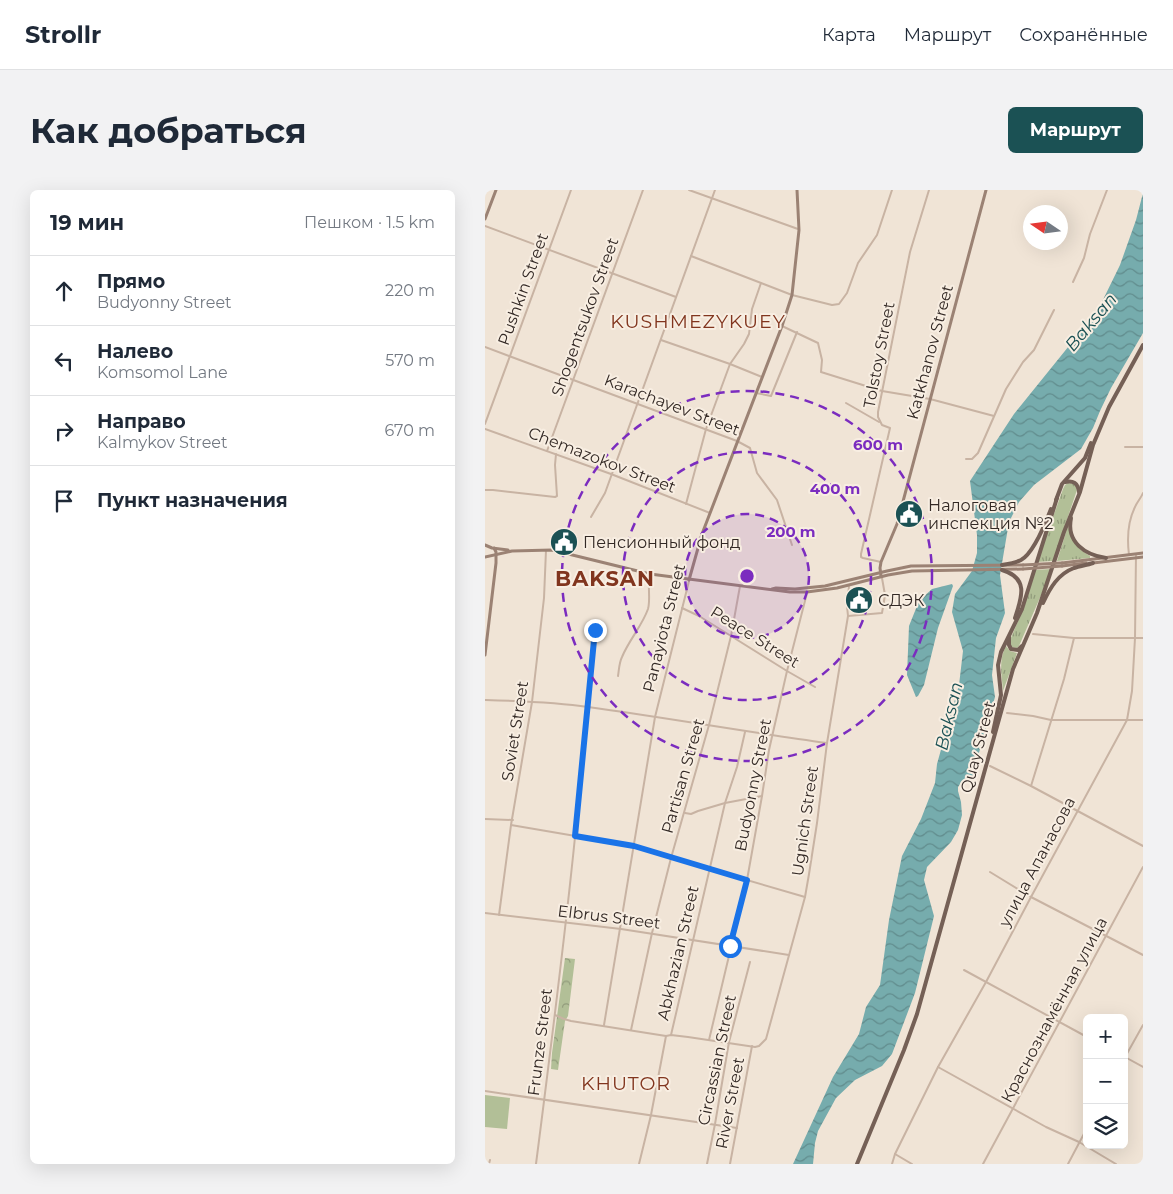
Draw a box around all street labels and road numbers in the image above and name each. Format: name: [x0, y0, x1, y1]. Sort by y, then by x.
street label: Pushkin Street: [494, 230, 552, 348]
street label: Shogentsukov Street: [547, 235, 623, 399]
street label: Katkhanov Street: [903, 282, 957, 421]
street label: Tolstoy Street: [859, 300, 899, 410]
street label: Karachayev Street: [601, 370, 743, 440]
street label: Chemazokov Street: [526, 423, 679, 497]
street label: Panayiota Street: [639, 561, 689, 694]
street label: Peace Street: [707, 602, 803, 672]
street label: Soviet Street: [498, 679, 532, 783]
street label: Quay Street: [957, 698, 1000, 795]
street label: Partisan Street: [657, 716, 709, 836]
street label: Budyonny Street: [731, 717, 775, 853]
street label: Ugnich Street: [788, 764, 822, 877]
street label: улица Апанасова: [994, 794, 1079, 931]
street label: Abkhazian Street: [653, 883, 703, 1022]
street label: Elbrus Street: [557, 901, 662, 933]
street label: Краснознамённая улица: [997, 914, 1111, 1106]
street label: Frunze Street: [524, 987, 556, 1097]
street label: Circassian Street: [694, 992, 740, 1127]
street label: River Street: [712, 1055, 748, 1150]

